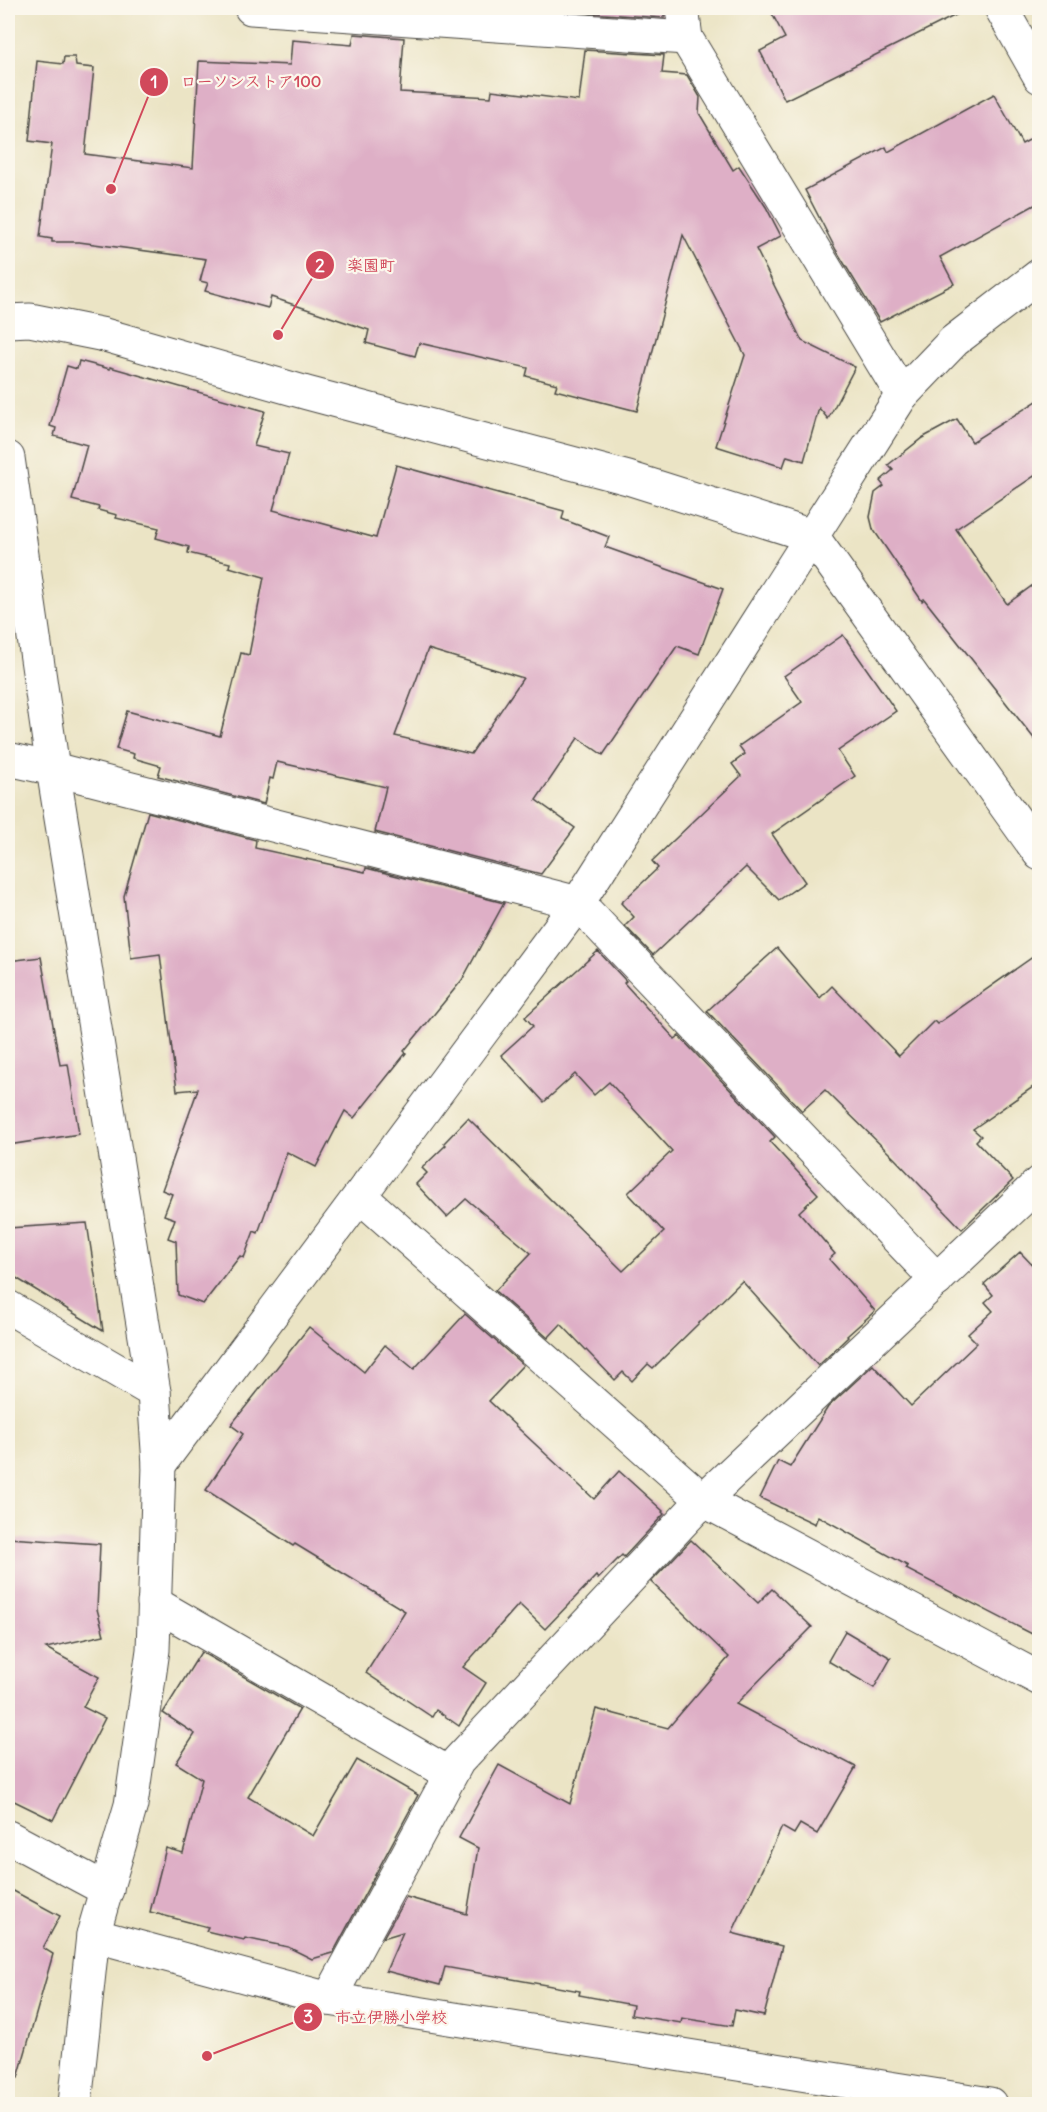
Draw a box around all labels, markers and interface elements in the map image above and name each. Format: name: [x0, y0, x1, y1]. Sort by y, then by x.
callout: ローソンストア100: [139, 65, 332, 99]
text: 1: [150, 70, 158, 93]
text: ローソンストア100: [181, 71, 321, 91]
callout: 楽園町: [305, 248, 407, 282]
text: 2: [315, 254, 325, 277]
text: 楽園町: [347, 255, 395, 275]
callout: 市立伊勝小学校: [293, 2000, 459, 2034]
text: 3: [303, 2005, 313, 2028]
text: 市立伊勝小学校: [335, 2007, 447, 2027]

